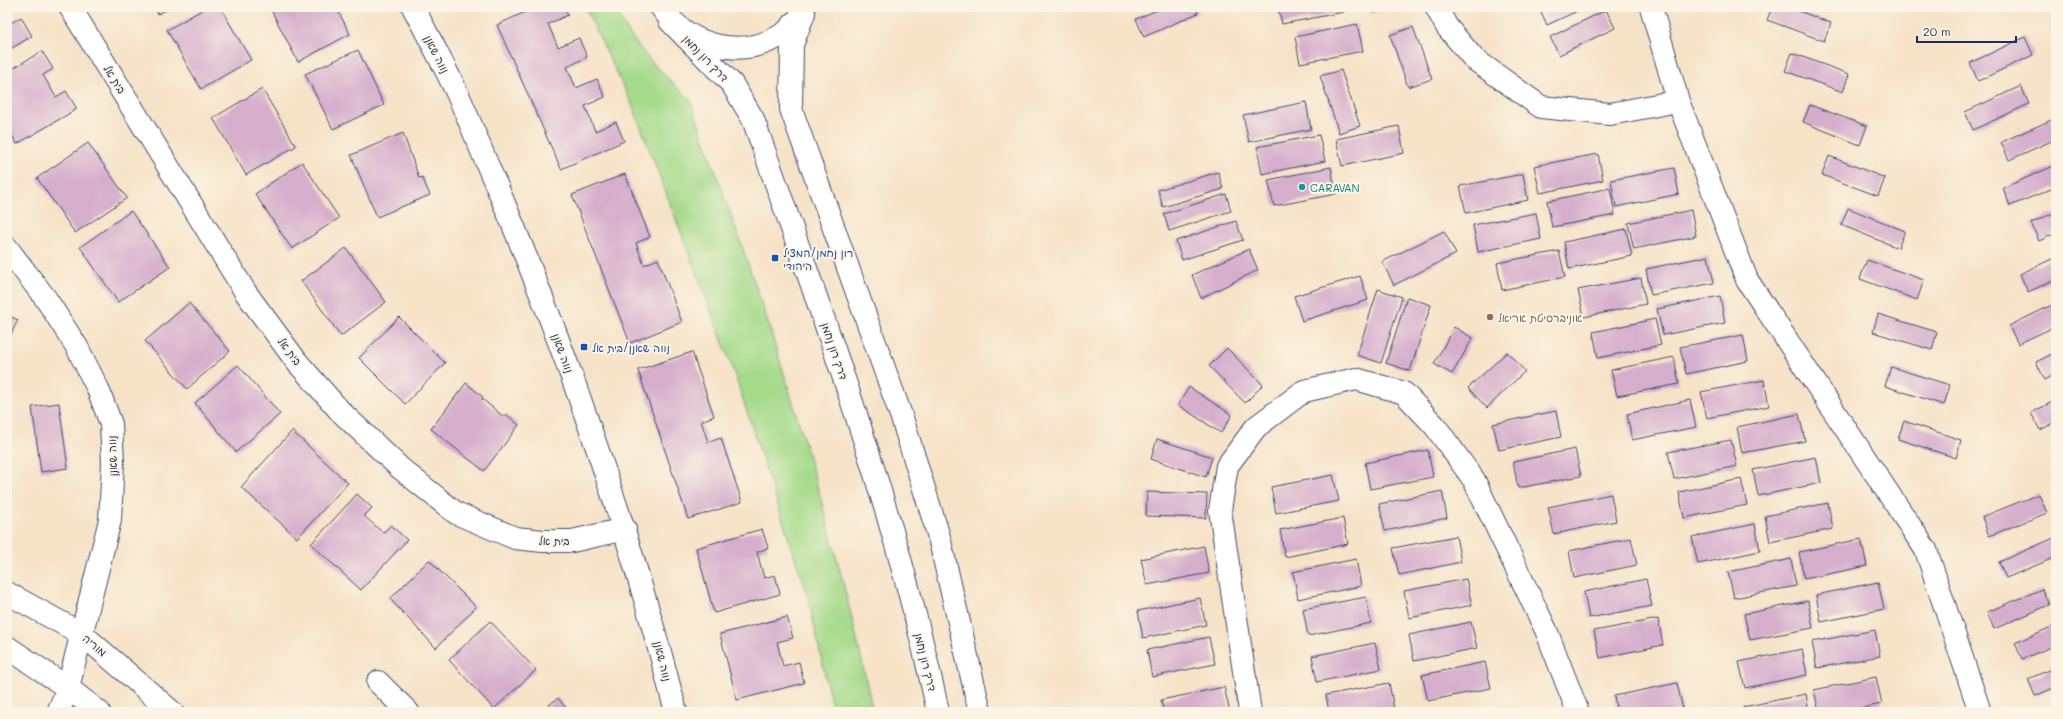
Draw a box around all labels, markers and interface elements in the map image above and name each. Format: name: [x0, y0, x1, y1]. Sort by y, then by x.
scale bar: [1917, 18, 2016, 44]
text: 20 m: [1923, 23, 1951, 39]
street label: דרך רון נחמן: [680, 31, 732, 85]
street label: נווה שאנן: [421, 32, 453, 76]
street label: בית אל: [100, 62, 130, 96]
place label: CARAVAN: [1310, 180, 1360, 195]
marker: CARAVAN: [1297, 182, 1307, 192]
place label: רון נחמן/המציל היהודי: [783, 245, 853, 273]
marker: רון נחמן/המציל היהודי: [770, 253, 780, 263]
place label: אוניברסיטת אריאל: [1498, 310, 1582, 325]
marker: אוניברסיטת אריאל: [1485, 312, 1495, 322]
street label: דרך רון נחמן: [818, 320, 852, 382]
street label: נווה שאנן: [549, 331, 577, 375]
street label: בית אל: [275, 334, 305, 368]
place label: נווה שאנן/בית אל: [592, 340, 670, 355]
marker: נווה שאנן/בית אל: [579, 342, 589, 352]
street label: נווה שאנן: [104, 435, 120, 477]
street label: בית אל: [538, 533, 570, 548]
street label: מוריה: [80, 631, 110, 659]
street label: דרך רון נחמן: [912, 631, 940, 693]
street label: נווה שאנן: [651, 639, 675, 683]

